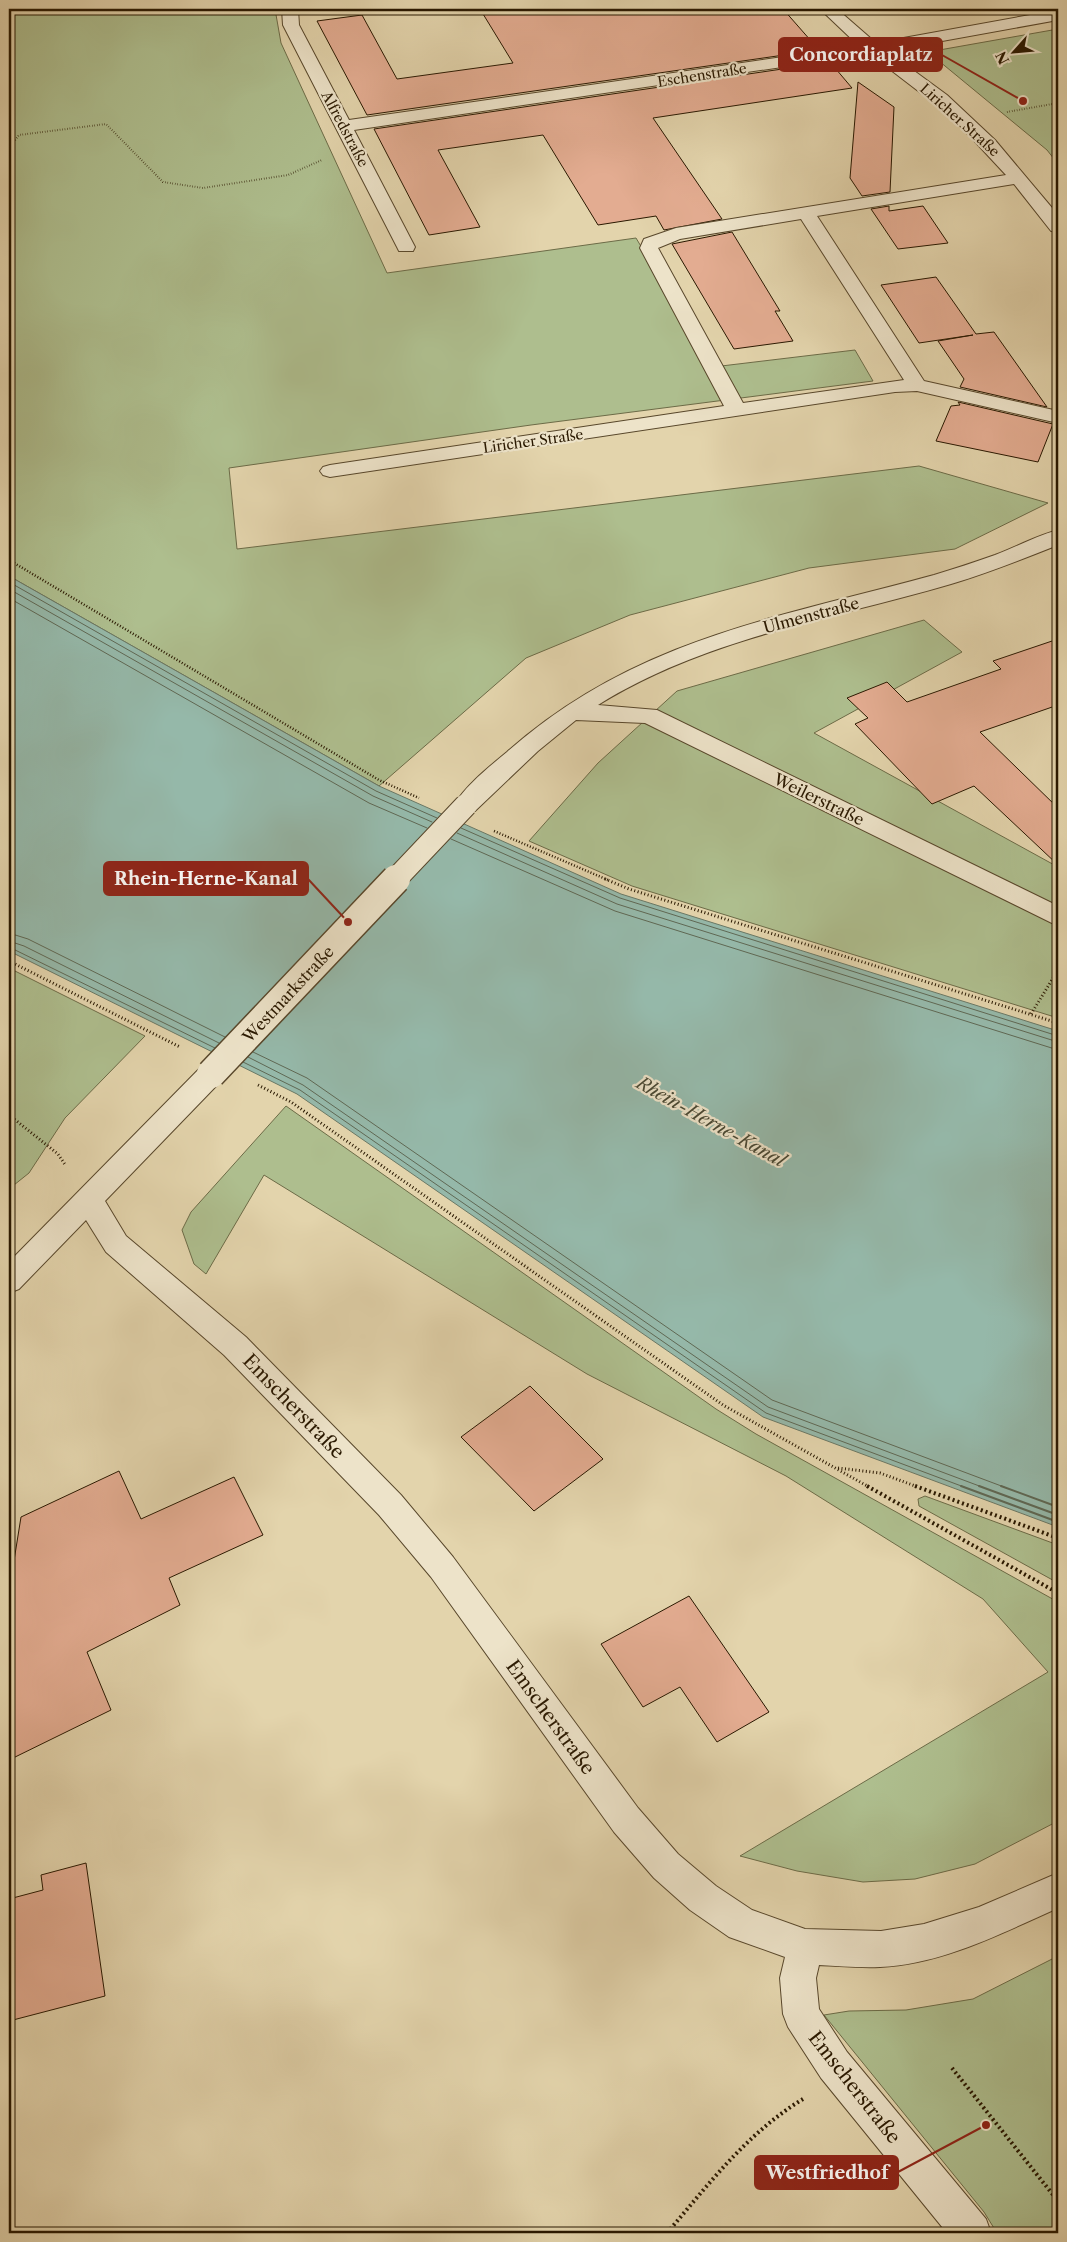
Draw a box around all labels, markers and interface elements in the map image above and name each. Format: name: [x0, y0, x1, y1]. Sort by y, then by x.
north arrow: [990, 28, 1040, 78]
callout: Concordiaplatz: [779, 38, 942, 71]
text: Concordiaplatz: [789, 44, 933, 66]
text: N: [992, 48, 1013, 67]
street label: Eschenstraße: [656, 59, 748, 91]
street label: Liricher Straße: [916, 80, 1004, 161]
street label: Alfredstraße: [317, 87, 373, 170]
street label: Liricher Straße: [482, 425, 584, 457]
street label: Ulmenstraße: [761, 593, 861, 637]
street label: Weilerstraße: [770, 768, 868, 830]
callout: Rhein-Herne-Kanal: [104, 862, 308, 895]
text: Rhein-Herne-Kanal: [114, 868, 298, 890]
street label: Westmarkstraße: [237, 942, 338, 1047]
water label: Rhein-Herne-Kanal: [631, 1071, 791, 1173]
street label: Emscherstraße: [238, 1349, 349, 1463]
street label: Emscherstraße: [501, 1655, 600, 1779]
street label: Emscherstraße: [804, 2027, 906, 2148]
callout: Westfriedhof: [755, 2156, 898, 2189]
text: Westfriedhof: [765, 2162, 891, 2184]

